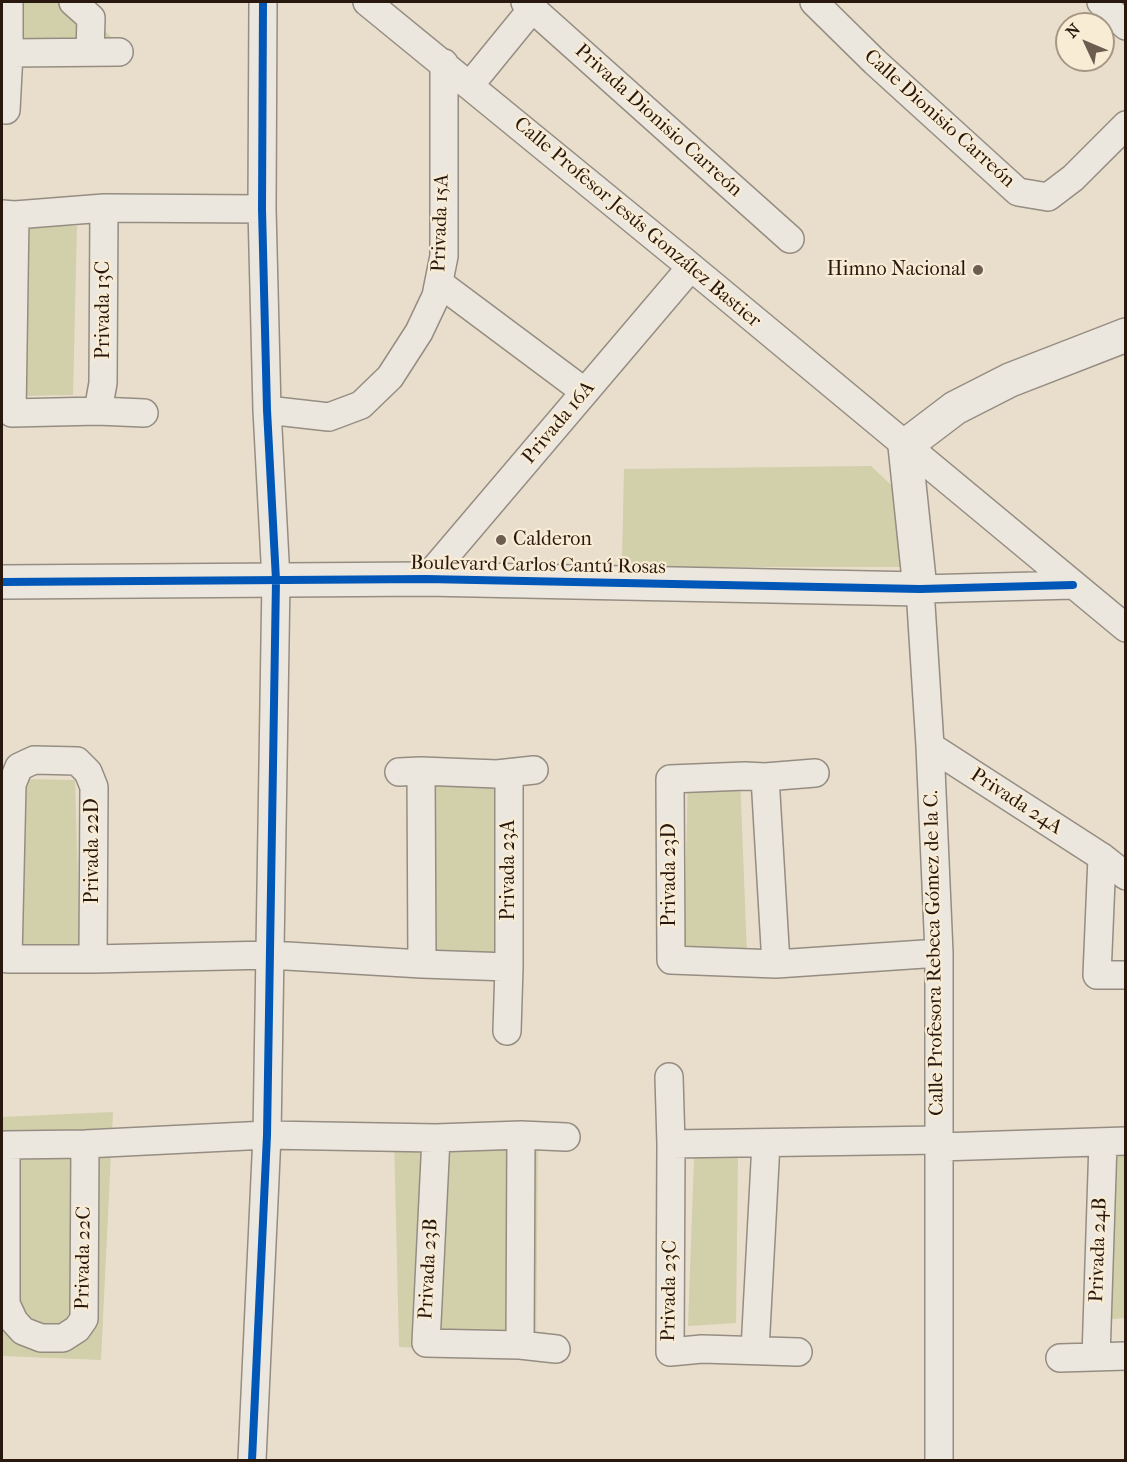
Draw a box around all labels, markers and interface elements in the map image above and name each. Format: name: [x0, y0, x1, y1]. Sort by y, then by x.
north arrow: [1055, 12, 1115, 72]
text: N: [1062, 20, 1084, 42]
street label: Privada Dionisio Carreón: [569, 40, 747, 202]
street label: Calle Dionisio Carreón: [858, 45, 1020, 193]
street label: Calle Profesor Jesús González Bastier: [509, 113, 765, 333]
street label: Privada 15A: [427, 173, 455, 273]
place label: Himno Nacional: [827, 258, 966, 282]
street label: Privada 13C: [92, 261, 116, 359]
marker: Himno Nacional: [971, 263, 985, 277]
street label: Privada 16A: [518, 377, 600, 469]
place label: Calderon: [513, 528, 592, 552]
marker: Calderon: [494, 533, 508, 547]
street label: Boulevard Carlos Cantú Rosas: [410, 552, 666, 580]
street label: Privada 24A: [966, 763, 1066, 841]
street label: Calle Profesora Rebeca Gómez de la C.: [920, 790, 950, 1116]
street label: Privada 22D: [81, 798, 105, 904]
street label: Privada 23A: [497, 819, 521, 921]
street label: Privada 23D: [658, 823, 682, 927]
street label: Privada 24B: [1085, 1197, 1113, 1303]
street label: Privada 22C: [71, 1206, 97, 1310]
street label: Privada 23B: [414, 1218, 444, 1320]
street label: Privada 23C: [657, 1240, 683, 1342]

